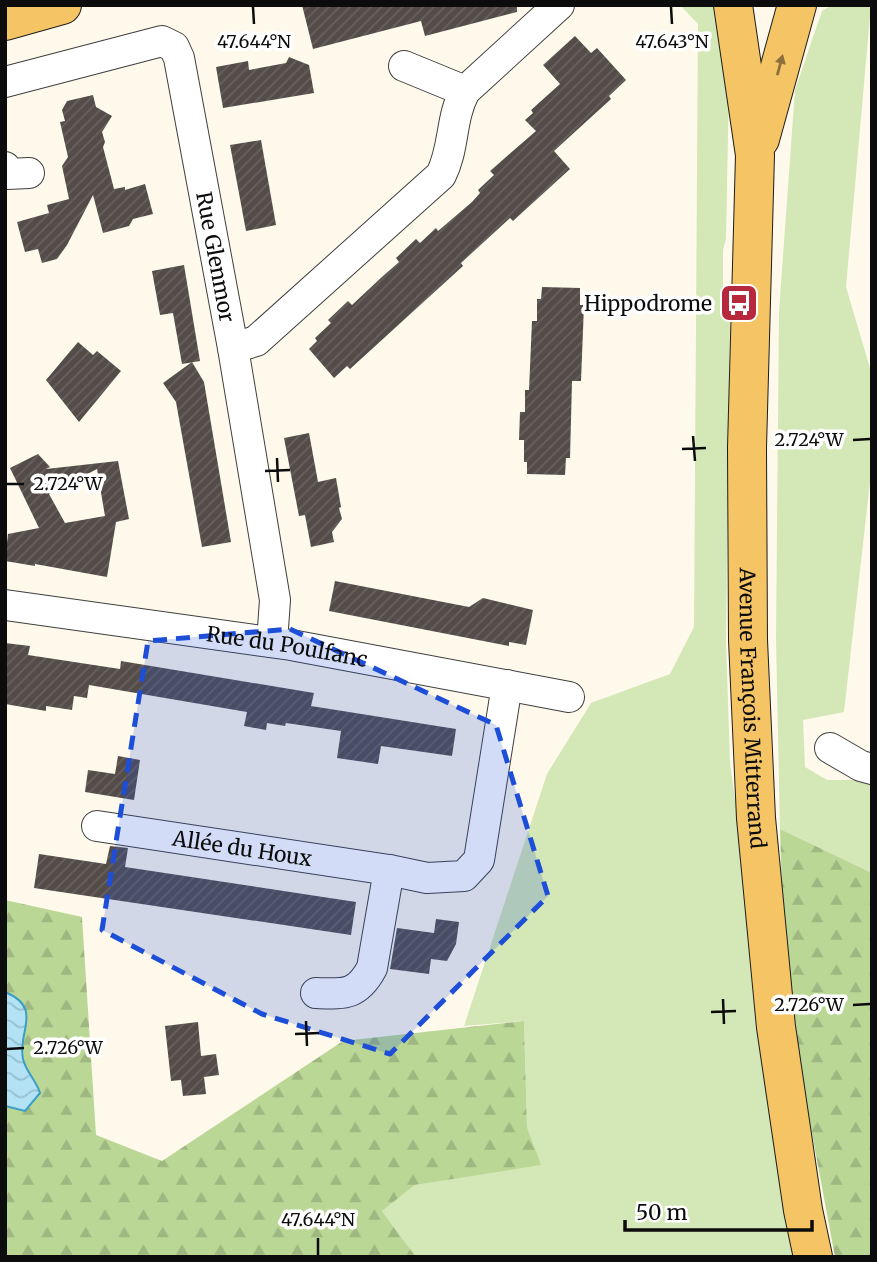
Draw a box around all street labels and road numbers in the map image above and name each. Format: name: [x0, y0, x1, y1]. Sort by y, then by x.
street label: Rue Glenmor: [191, 189, 241, 324]
street label: Avenue François Mitterrand: [734, 567, 772, 850]
street label: Rue du Poulfanc: [205, 620, 370, 673]
street label: Allée du Houx: [170, 824, 314, 872]

